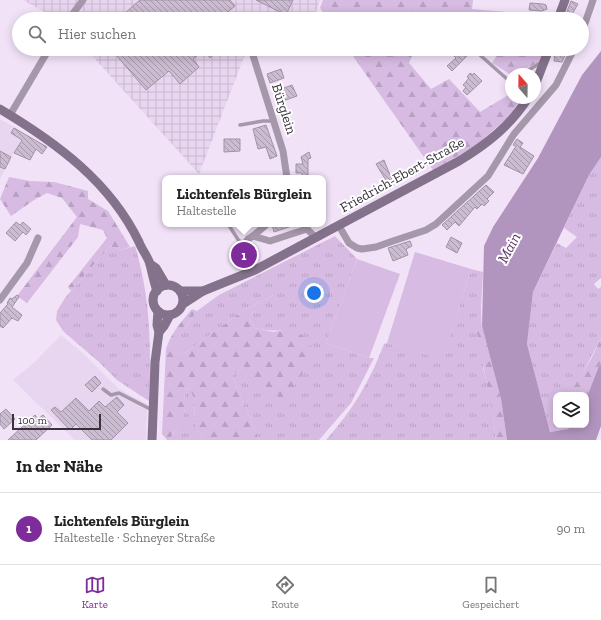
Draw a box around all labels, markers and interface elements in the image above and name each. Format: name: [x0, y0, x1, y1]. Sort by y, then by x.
search box: [12, 12, 589, 56]
icon: search: [26, 23, 48, 45]
text: Hier suchen: [58, 25, 136, 43]
north arrow: [505, 68, 541, 104]
street label: Bürglein: [268, 82, 300, 136]
street label: Friedrich-Ebert-Straße: [337, 134, 468, 216]
popup: [162, 175, 326, 227]
text: Lichtenfels Bürglein: [176, 185, 312, 203]
text: Haltestelle: [176, 203, 236, 218]
water label: Main: [494, 230, 524, 266]
pin: 1: [231, 240, 257, 270]
your location: [304, 283, 324, 303]
map controls: [553, 392, 589, 428]
button: layers: [553, 392, 589, 428]
scale bar: [12, 412, 101, 431]
text: 100 m: [18, 414, 47, 427]
text: In der Nähe: [16, 456, 103, 476]
text: Lichtenfels Bürglein: [54, 512, 189, 530]
text: 1: [26, 521, 32, 536]
text: 90 m: [556, 521, 585, 536]
text: Haltestelle · Schneyer Straße: [54, 530, 215, 545]
tab: Karte: [82, 574, 108, 611]
tab: Route: [271, 574, 299, 611]
tab: Gespeichert: [462, 574, 519, 611]

